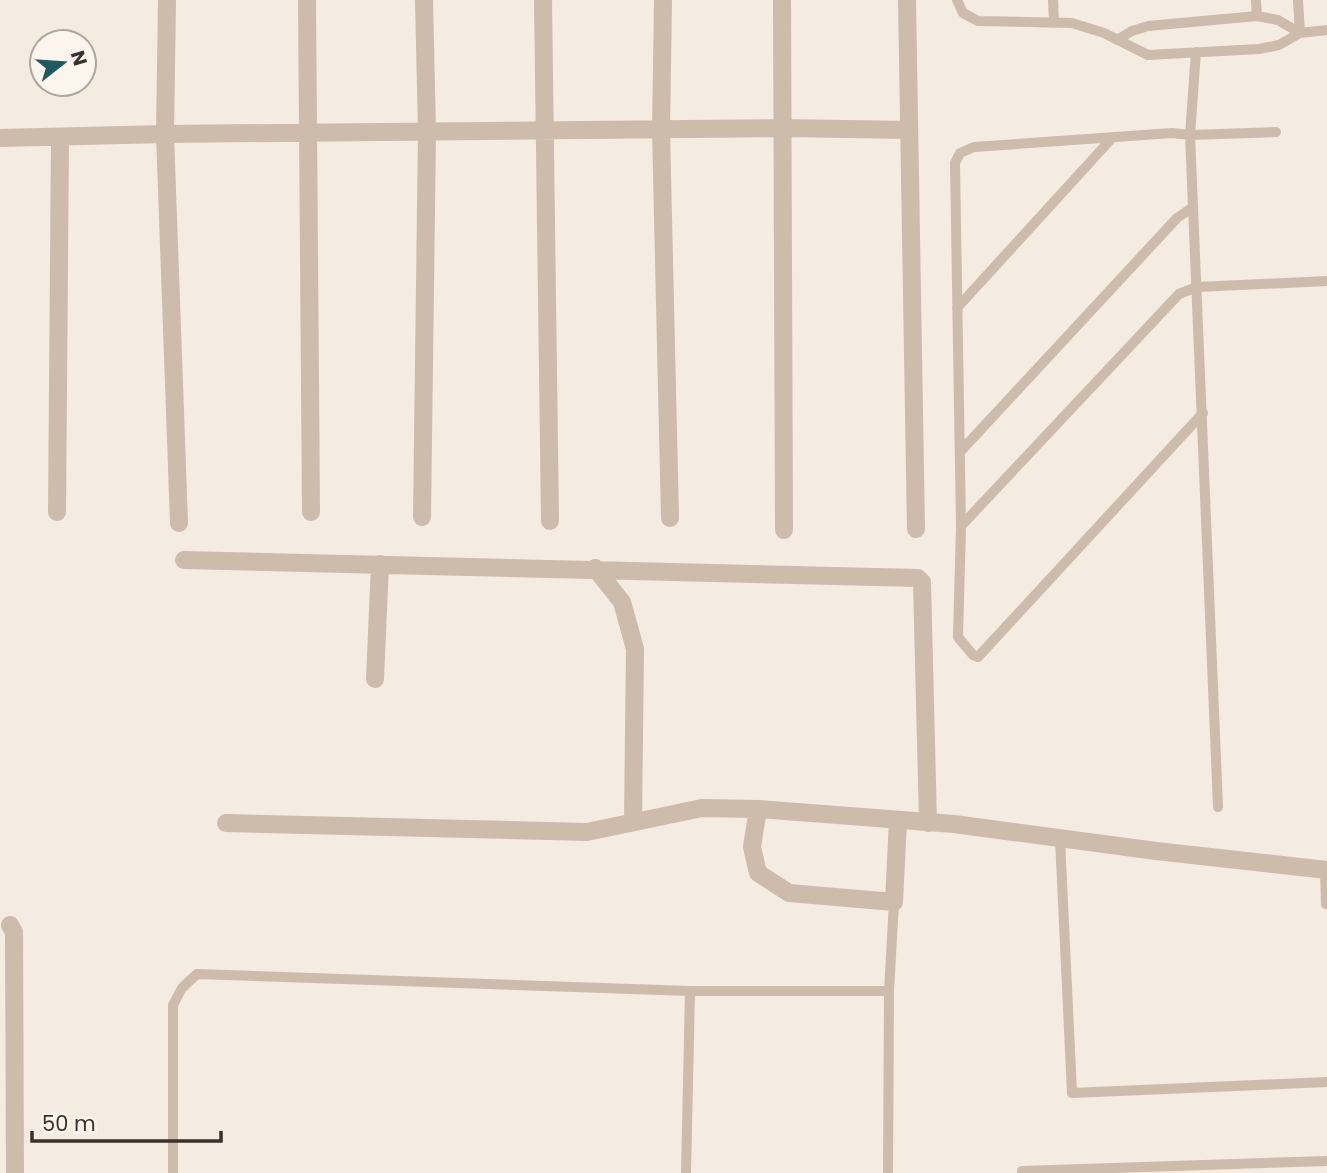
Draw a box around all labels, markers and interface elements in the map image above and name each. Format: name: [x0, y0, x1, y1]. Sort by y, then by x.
north arrow: [28, 28, 98, 98]
text: N: [64, 47, 94, 69]
scale bar: [32, 1100, 220, 1144]
text: 50 m: [42, 1109, 96, 1138]

